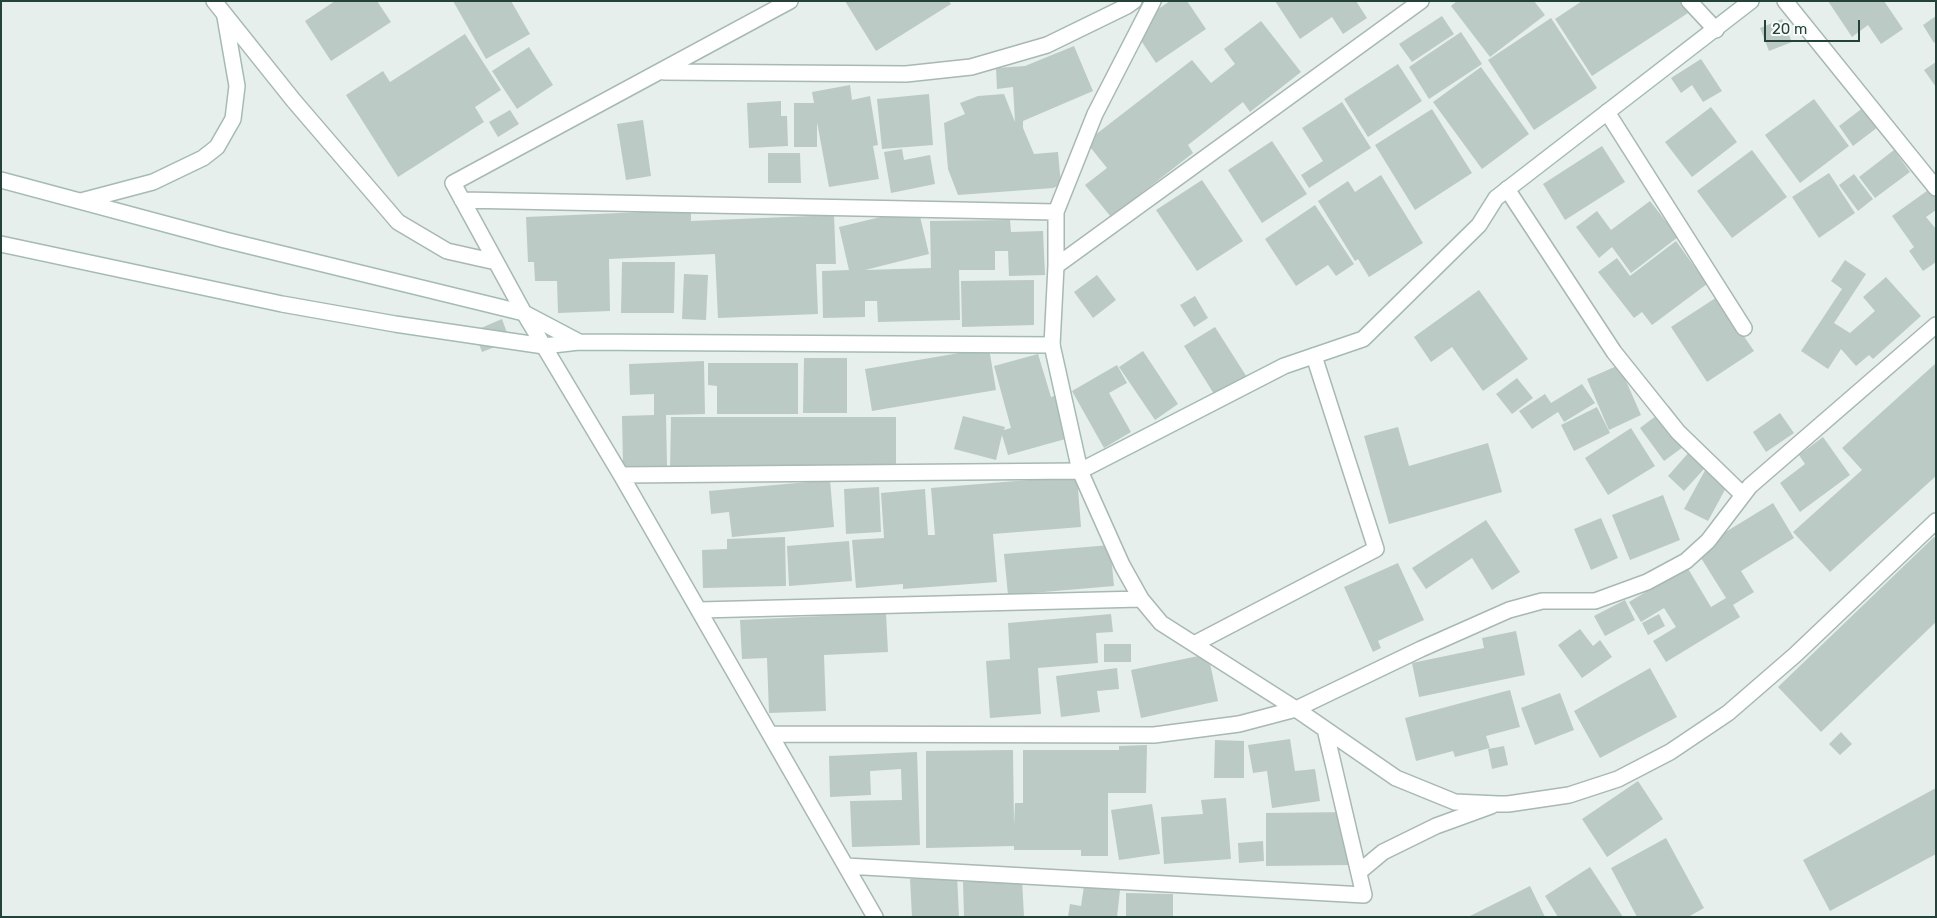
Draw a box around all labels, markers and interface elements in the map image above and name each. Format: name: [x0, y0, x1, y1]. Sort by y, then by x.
scale bar: [1767, 10, 1863, 42]
text: 20 m: [1772, 20, 1807, 38]

